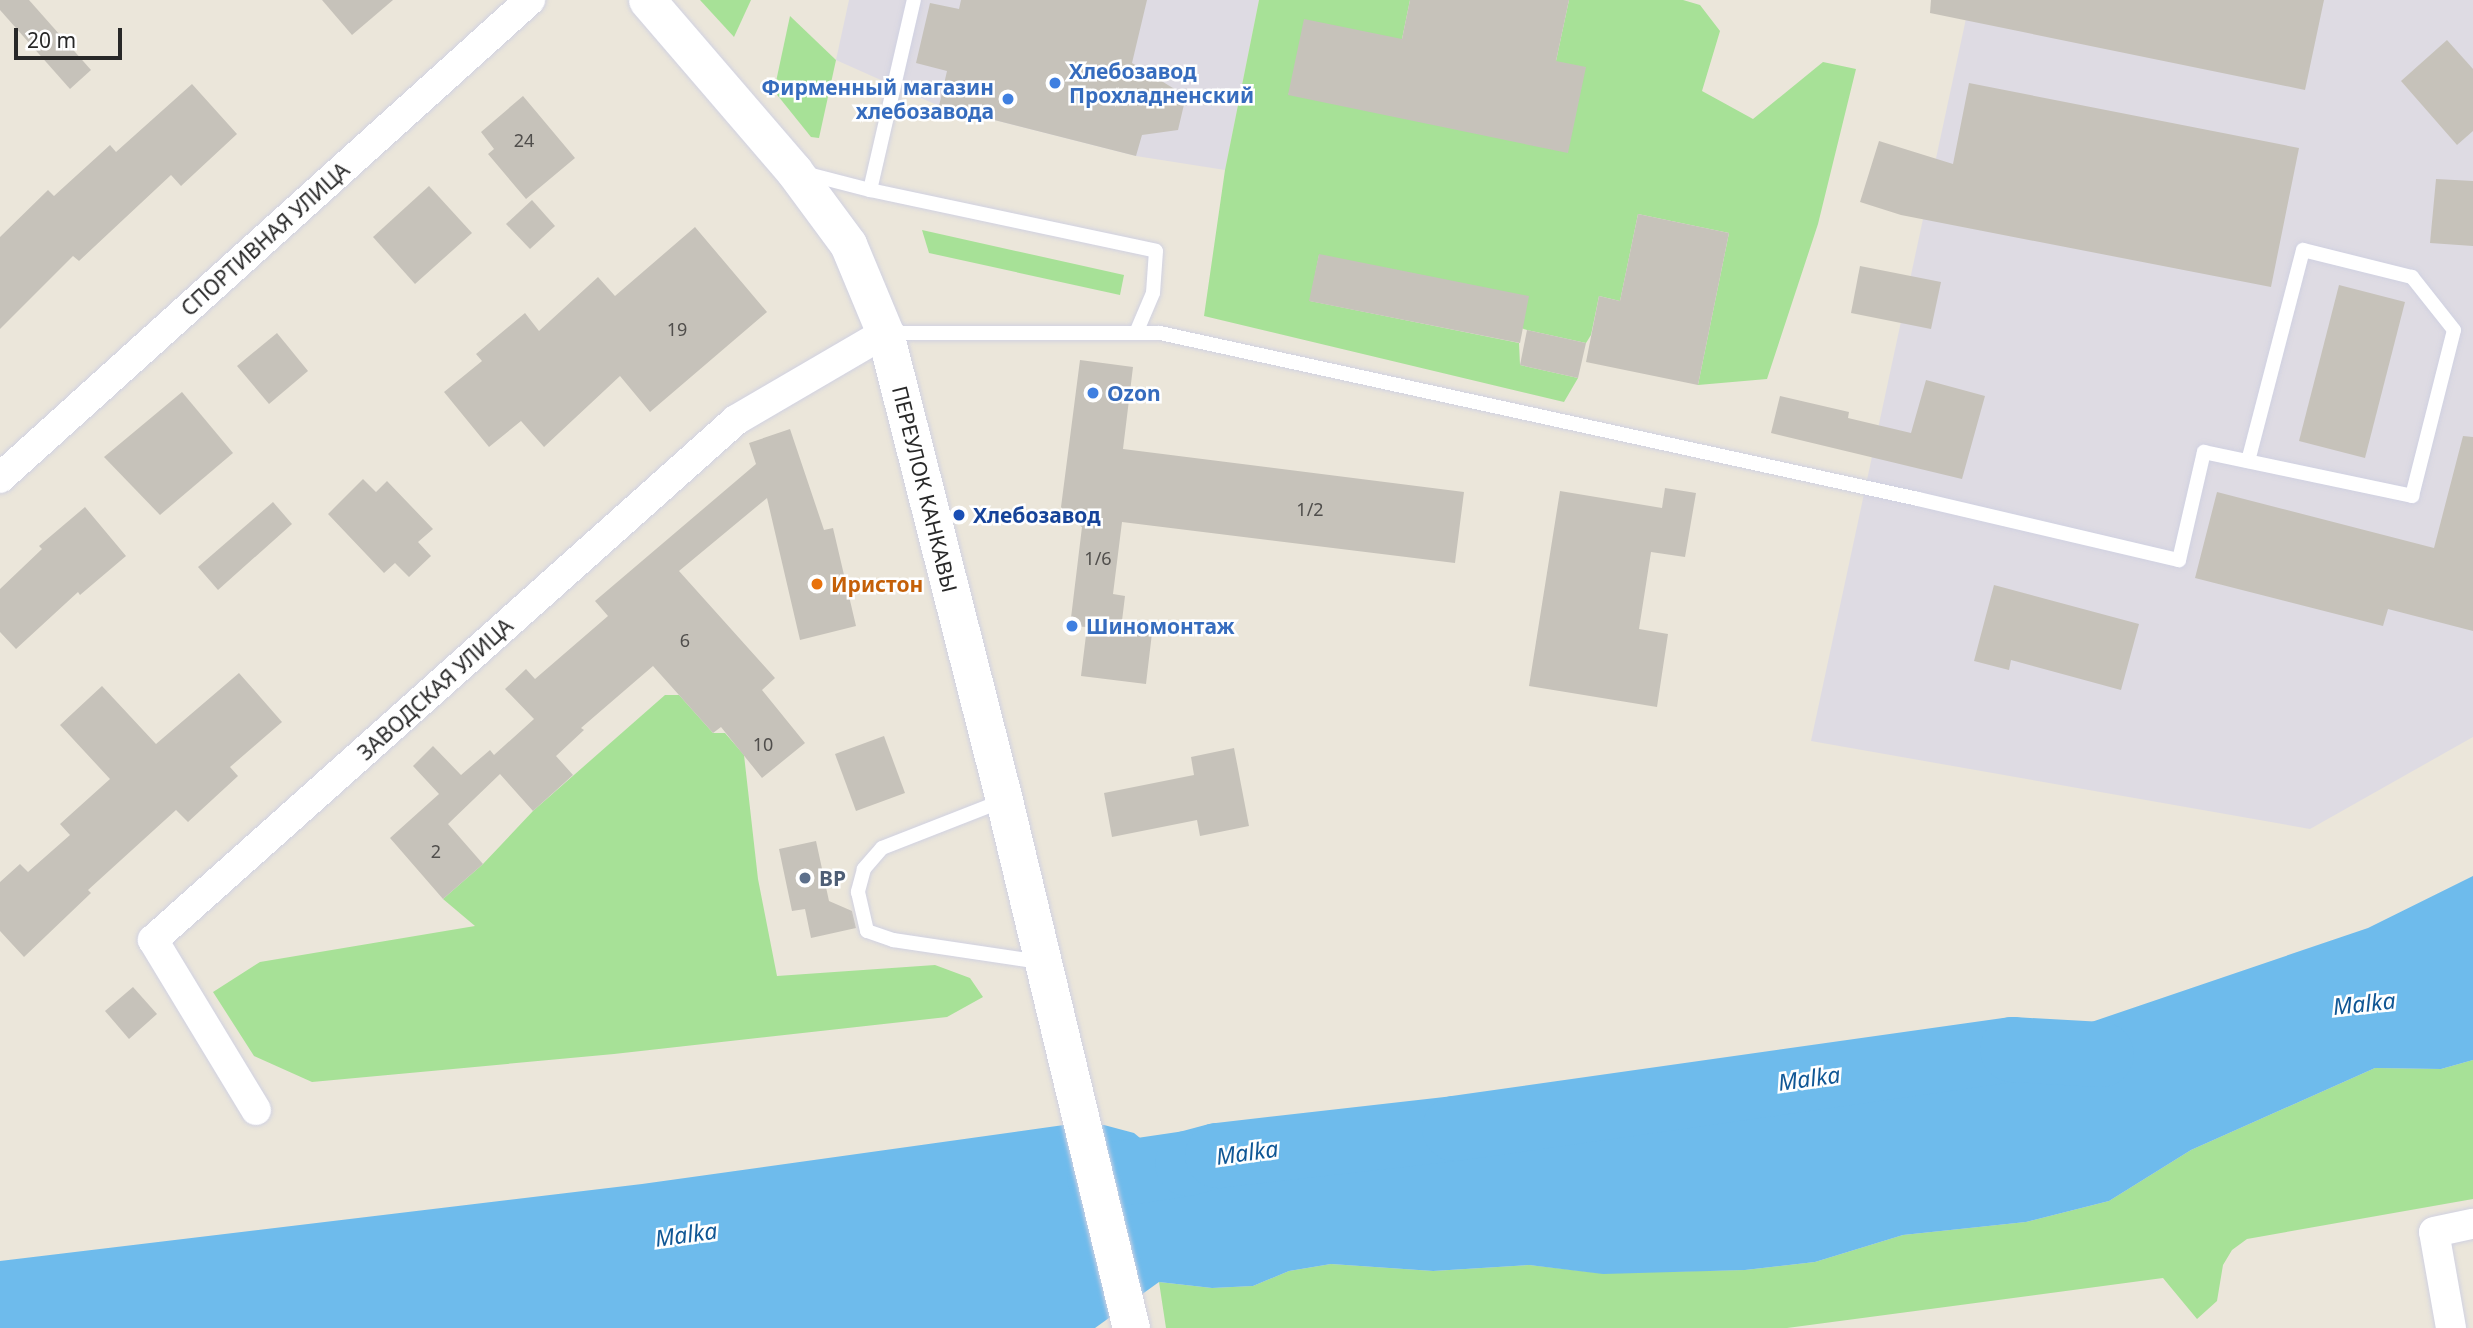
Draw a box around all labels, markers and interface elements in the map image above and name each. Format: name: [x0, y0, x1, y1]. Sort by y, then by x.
scale bar: [18, 14, 126, 58]
text: 20 m: [27, 26, 76, 54]
place label: Хлебозавод Прохладненский: [1069, 58, 1254, 108]
place label: Фирменный магазин хлебозавода: [761, 74, 994, 124]
marker: Хлебозавод Прохладненский: [1047, 75, 1063, 91]
marker: Фирменный магазин хлебозавода: [1000, 91, 1016, 107]
house number: 24: [514, 129, 534, 151]
street label: СПОРТИВНАЯ УЛИЦА: [176, 157, 354, 321]
house number: 19: [667, 318, 687, 340]
place label: Ozon: [1107, 380, 1161, 406]
street label: ПЕРЕУЛОК КАНКАВЫ: [887, 383, 963, 595]
marker: Ozon: [1085, 385, 1101, 401]
house number: 1/2: [1296, 498, 1324, 520]
place label: Хлебозавод: [973, 502, 1101, 528]
marker: Хлебозавод: [951, 507, 967, 523]
house number: 1/6: [1084, 547, 1112, 569]
place label: Иристон: [831, 571, 923, 597]
marker: Иристон: [809, 576, 825, 592]
street label: ЗАВОДСКАЯ УЛИЦА: [352, 613, 518, 765]
place label: Шиномонтаж: [1086, 613, 1235, 639]
marker: Шиномонтаж: [1064, 618, 1080, 634]
house number: 6: [680, 629, 690, 651]
house number: 10: [753, 733, 773, 755]
house number: 2: [431, 840, 441, 862]
place label: BP: [819, 865, 846, 891]
marker: BP: [797, 870, 813, 886]
water label: Malka: [2331, 986, 2397, 1020]
water label: Malka: [1776, 1060, 1842, 1096]
water label: Malka: [1214, 1134, 1280, 1170]
water label: Malka: [653, 1216, 719, 1252]

